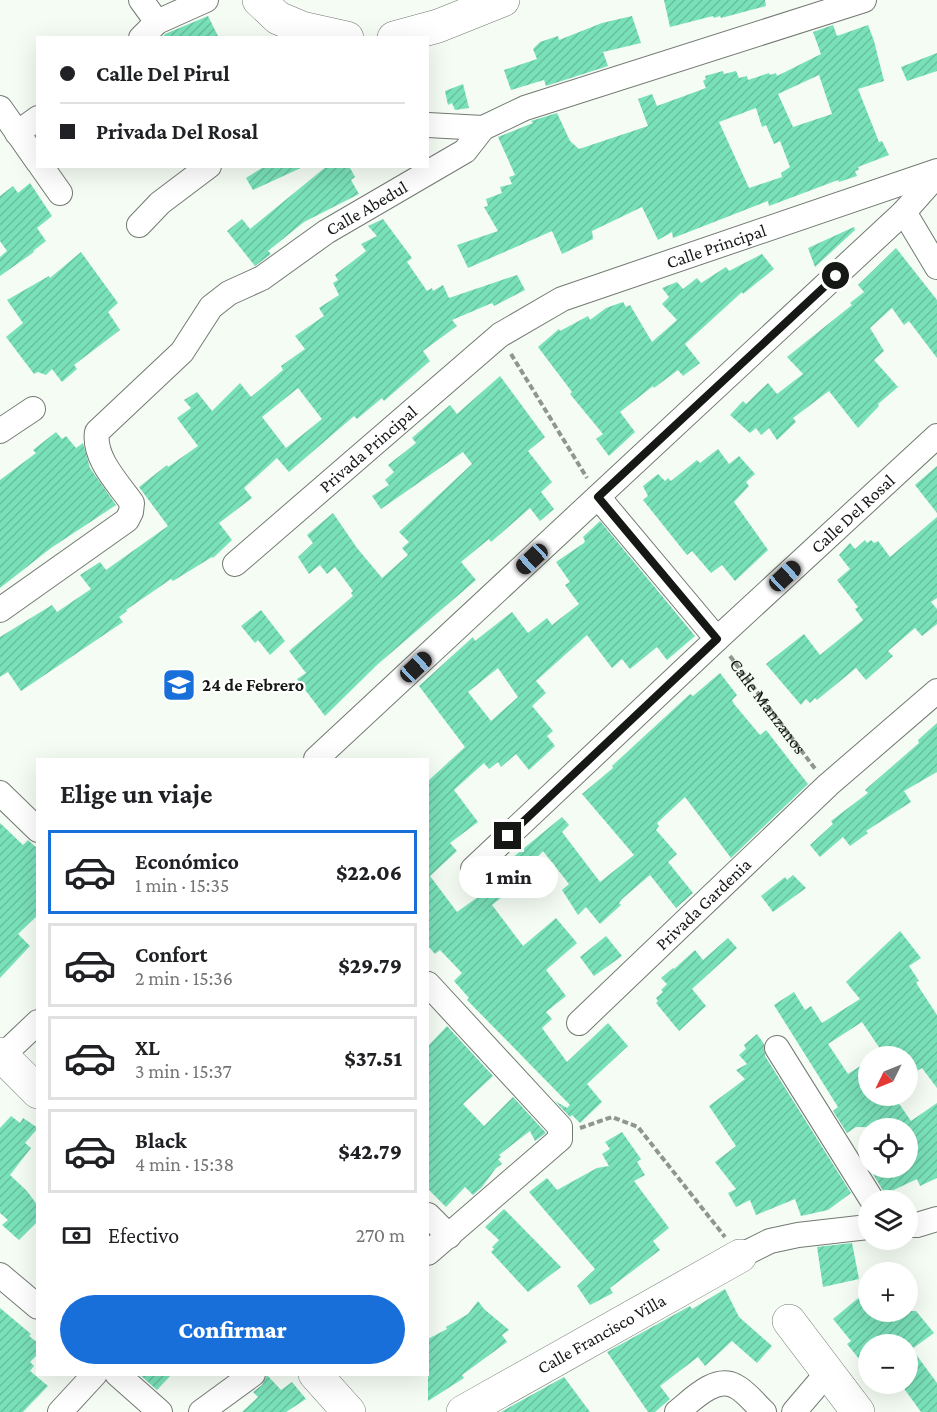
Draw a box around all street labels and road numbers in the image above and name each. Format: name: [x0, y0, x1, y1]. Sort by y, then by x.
street label: Calle Abedul: [322, 177, 411, 240]
street label: Calle Principal: [664, 220, 769, 273]
street label: Privada Principal: [315, 401, 421, 497]
street label: Calle Del Rosal: [807, 470, 899, 557]
street label: Calle Manzanos: [726, 655, 810, 758]
street label: Privada Gardenia: [652, 854, 755, 954]
street label: Calle Francisco Villa: [534, 1290, 669, 1378]

